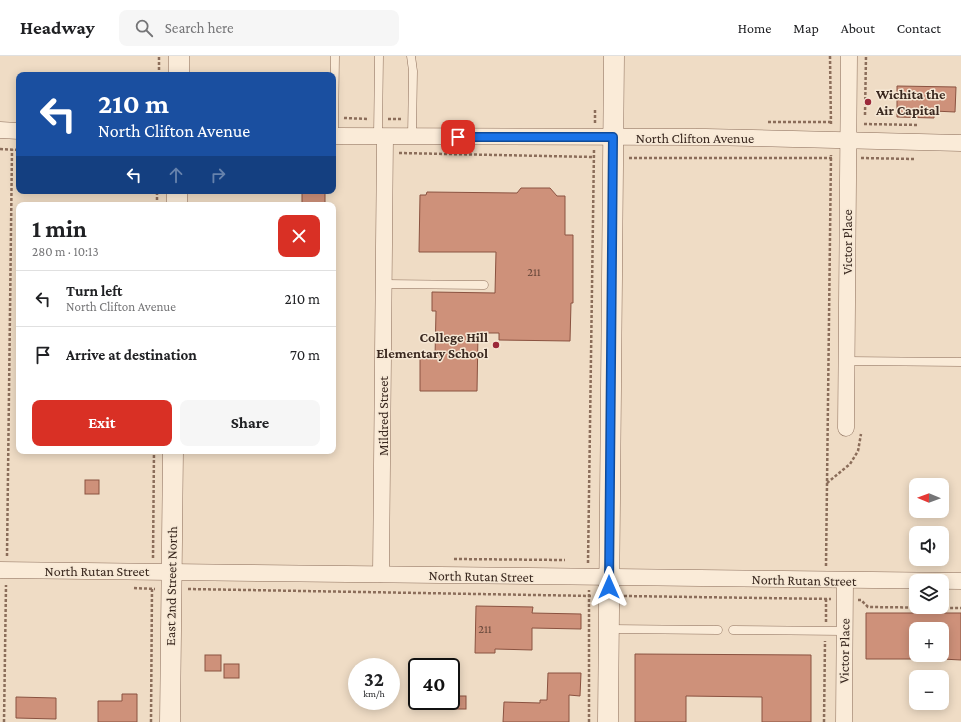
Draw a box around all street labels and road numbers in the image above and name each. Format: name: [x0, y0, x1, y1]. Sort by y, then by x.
street label: North Clifton Avenue: [636, 130, 754, 146]
street label: Victor Place: [839, 209, 855, 275]
street label: Mildred Street: [375, 376, 391, 456]
street label: East 2nd Street North: [162, 526, 180, 646]
street label: North Rutan Street: [45, 563, 150, 579]
street label: North Rutan Street: [428, 567, 534, 585]
street label: North Rutan Street: [751, 571, 857, 589]
street label: Victor Place: [835, 618, 853, 684]

